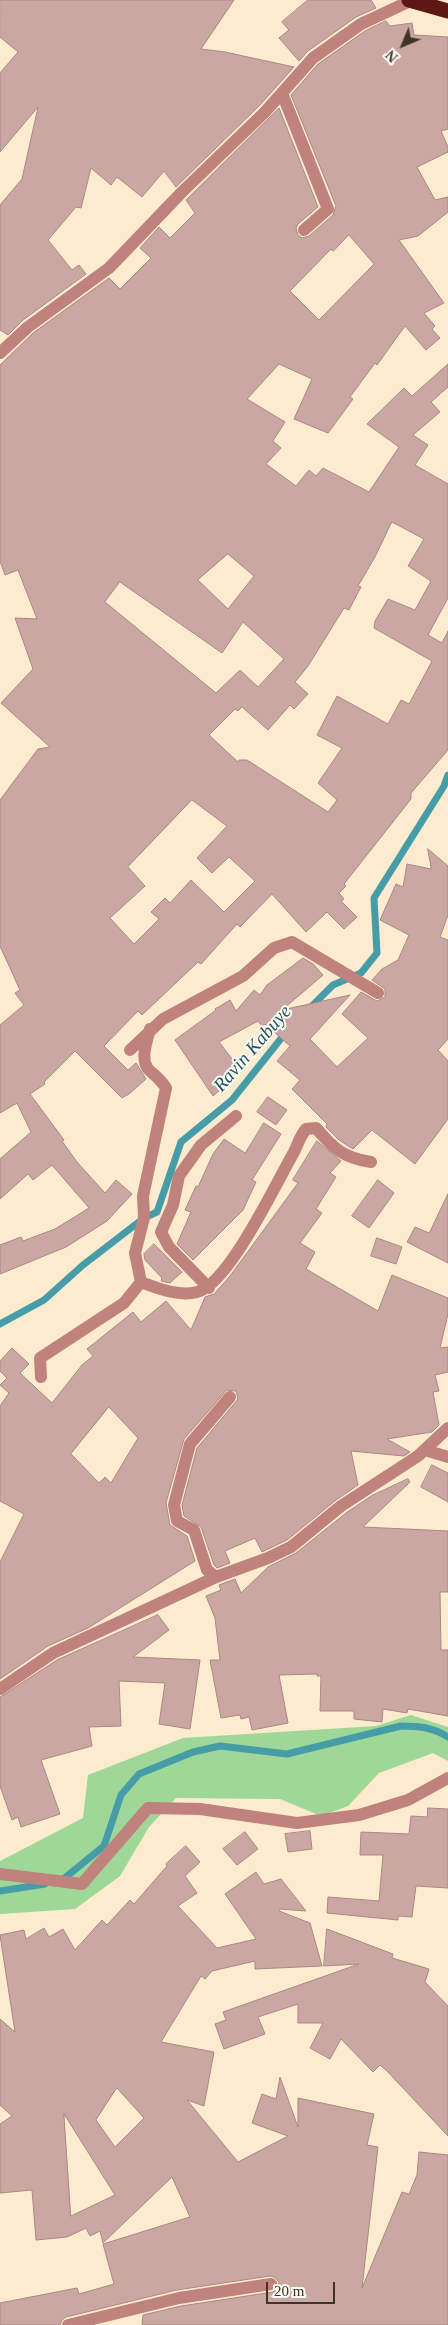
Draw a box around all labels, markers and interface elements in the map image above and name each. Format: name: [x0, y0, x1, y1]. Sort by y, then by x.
north arrow: [378, 20, 428, 70]
text: N: [383, 47, 401, 65]
water label: Ravin Kabuye: [209, 1001, 297, 1097]
scale bar: [268, 2272, 337, 2304]
text: 20 m: [274, 2283, 304, 2299]

